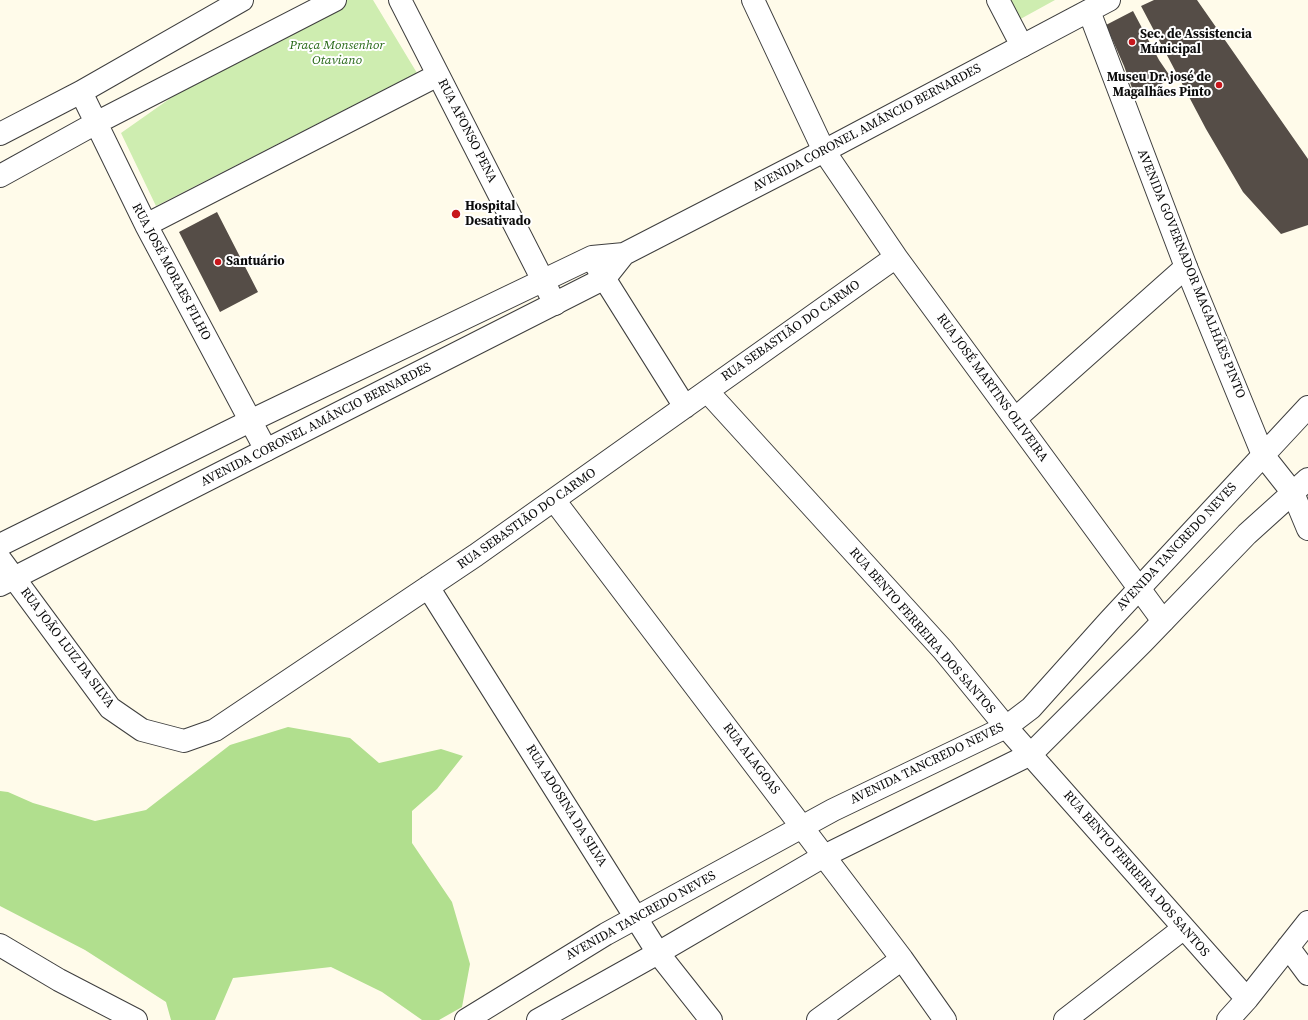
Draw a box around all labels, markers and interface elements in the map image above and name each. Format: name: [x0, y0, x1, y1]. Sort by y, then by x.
place label: Sec. de Assistencia Múnicipal: [1140, 27, 1252, 58]
marker: Sec. de Assistencia Múnicipal: [1127, 37, 1137, 47]
park label: Praça Monsenhor Otaviano: [290, 38, 384, 69]
street label: AVENIDA CORONEL AMÂNCIO BERNARDES: [750, 61, 984, 195]
place label: Museu Dr. josé de Magalhães Pinto: [1107, 70, 1211, 101]
street label: RUA AFONSO PENA: [434, 77, 500, 185]
marker: Museu Dr. josé de Magalhães Pinto: [1214, 80, 1224, 90]
street label: AVENIDA GOVERNADOR MAGALHÃES PINTO: [1134, 147, 1248, 401]
place label: Hospital Desativado: [465, 199, 531, 230]
street label: RUA JOSÉ MORAES FILHO: [128, 201, 214, 343]
marker: Hospital Desativado: [450, 208, 462, 220]
place label: Santuário: [226, 254, 285, 270]
marker: Santuário: [213, 257, 223, 267]
street label: RUA SEBASTIÃO DO CARMO: [719, 277, 863, 385]
street label: RUA JOSÉ MARTINS OLIVEIRA: [933, 311, 1051, 465]
street label: AVENIDA CORONEL AMÂNCIO BERNARDES: [198, 360, 434, 490]
street label: RUA SEBASTIÃO DO CARMO: [455, 465, 599, 573]
street label: AVENIDA TANCREDO NEVES: [1114, 480, 1240, 614]
street label: RUA BENTO FERREIRA DOS SANTOS: [846, 545, 998, 717]
street label: RUA JOÃO LUIZ DA SILVA: [17, 585, 117, 711]
street label: RUA ALAGOAS: [719, 720, 783, 798]
street label: AVENIDA TANCREDO NEVES: [848, 720, 1006, 808]
street label: RUA ADOSINA DA SILVA: [522, 742, 610, 870]
street label: RUA BENTO FERREIRA DOS SANTOS: [1060, 788, 1212, 960]
street label: AVENIDA TANCREDO NEVES: [563, 868, 719, 964]

